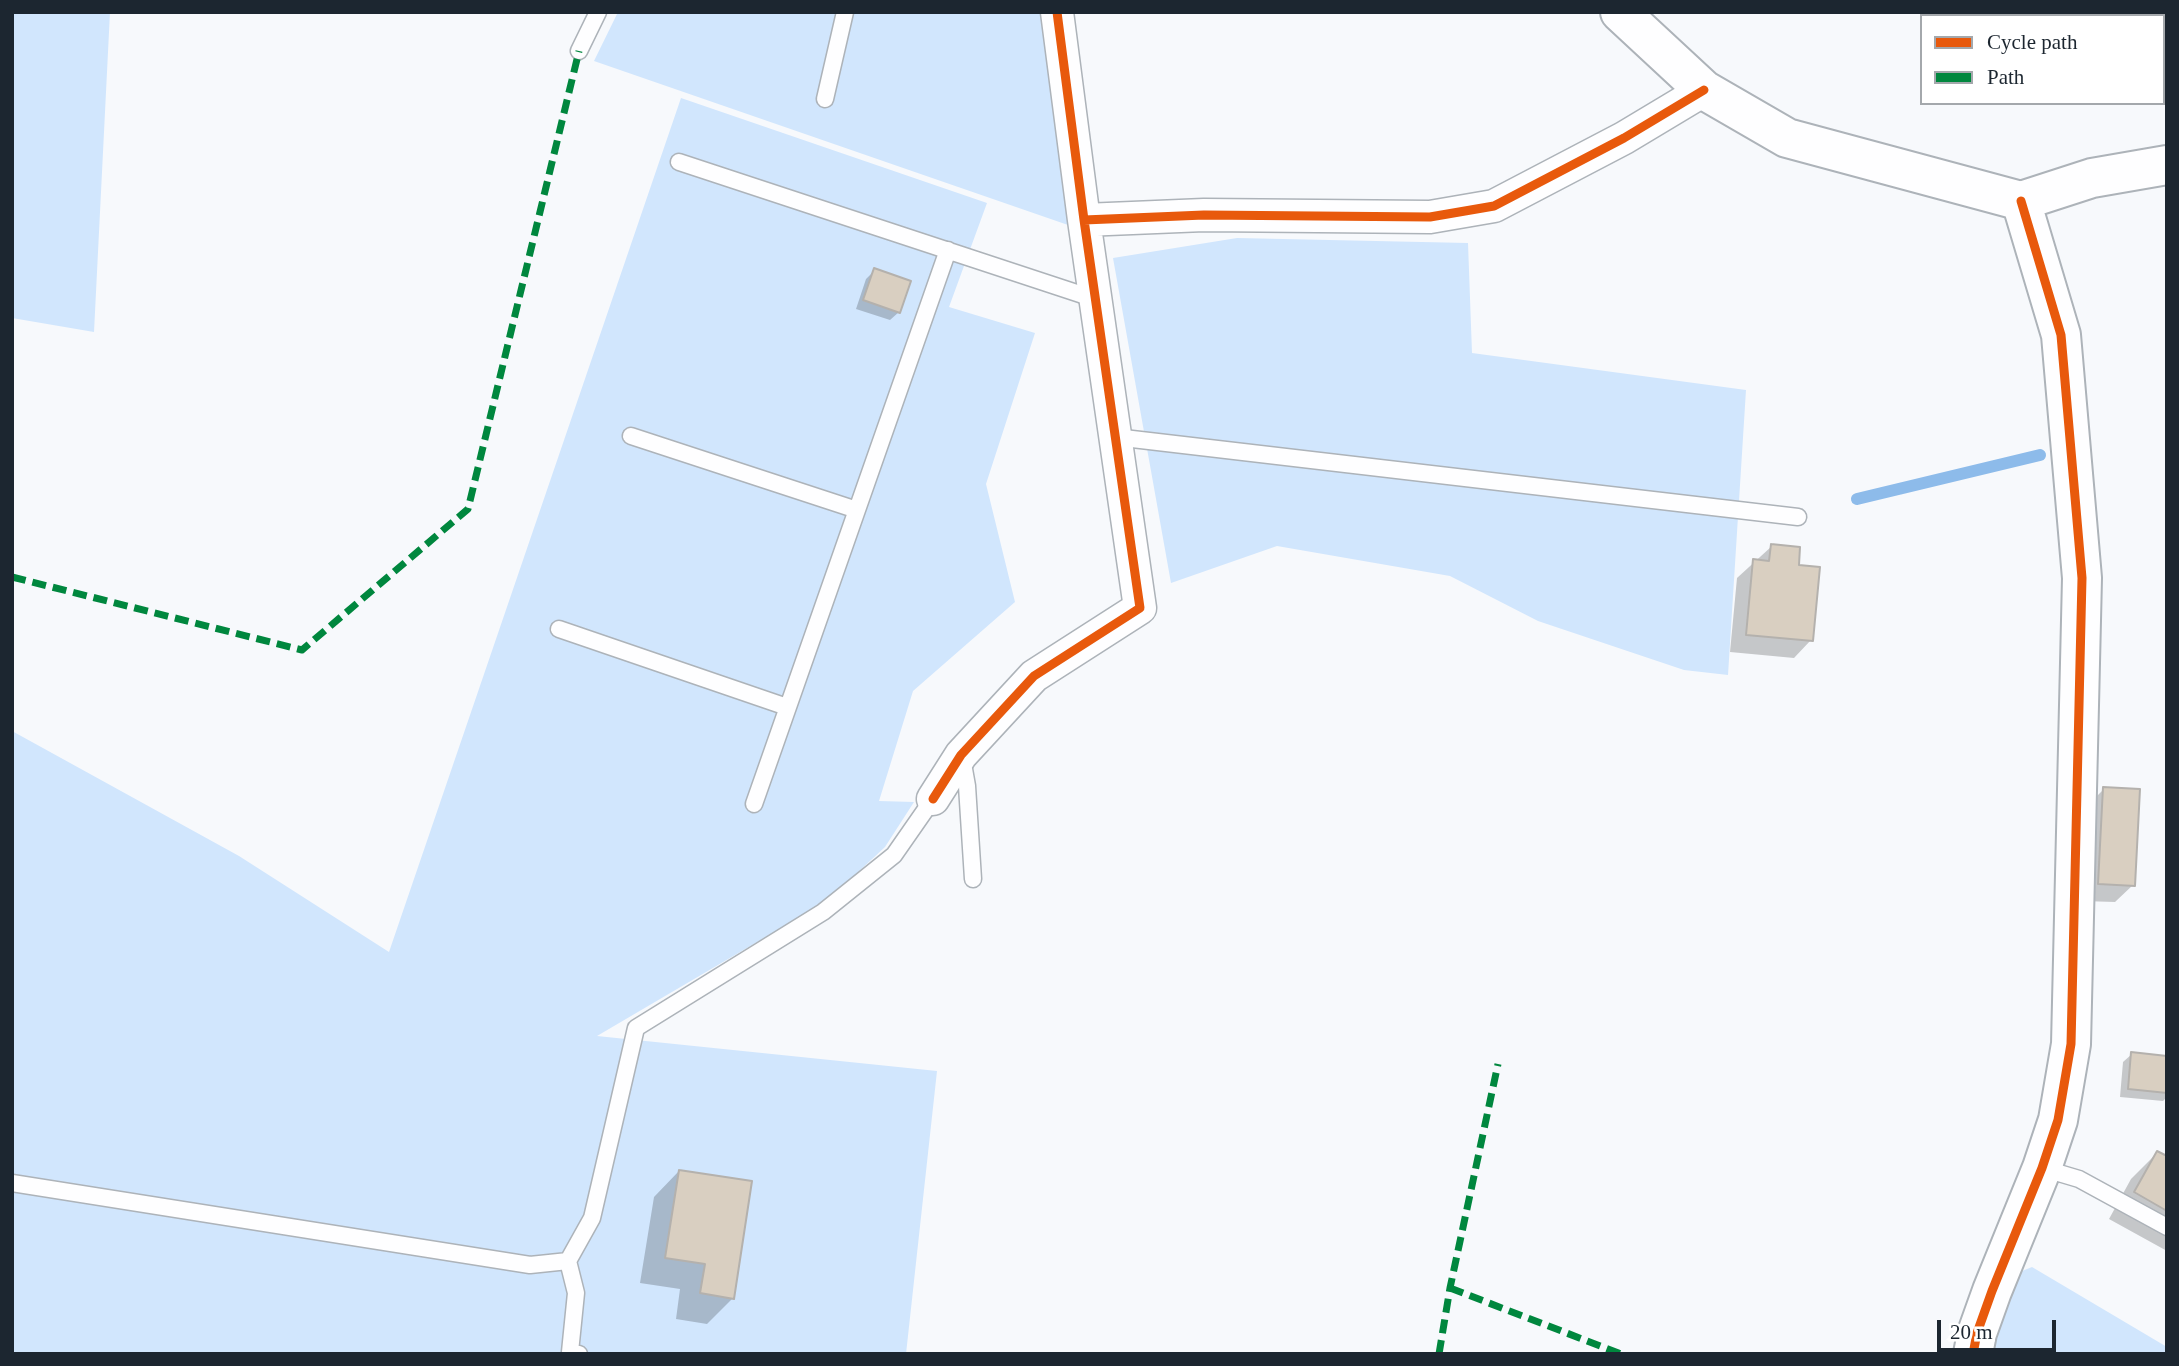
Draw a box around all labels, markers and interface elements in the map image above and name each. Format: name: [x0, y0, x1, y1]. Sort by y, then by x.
legend: [1920, 14, 2165, 105]
text: Cycle path: [1987, 30, 2077, 54]
text: Path: [1987, 65, 2024, 89]
scale bar: [1941, 1306, 2060, 1350]
text: 20 m: [1950, 1320, 1993, 1344]

